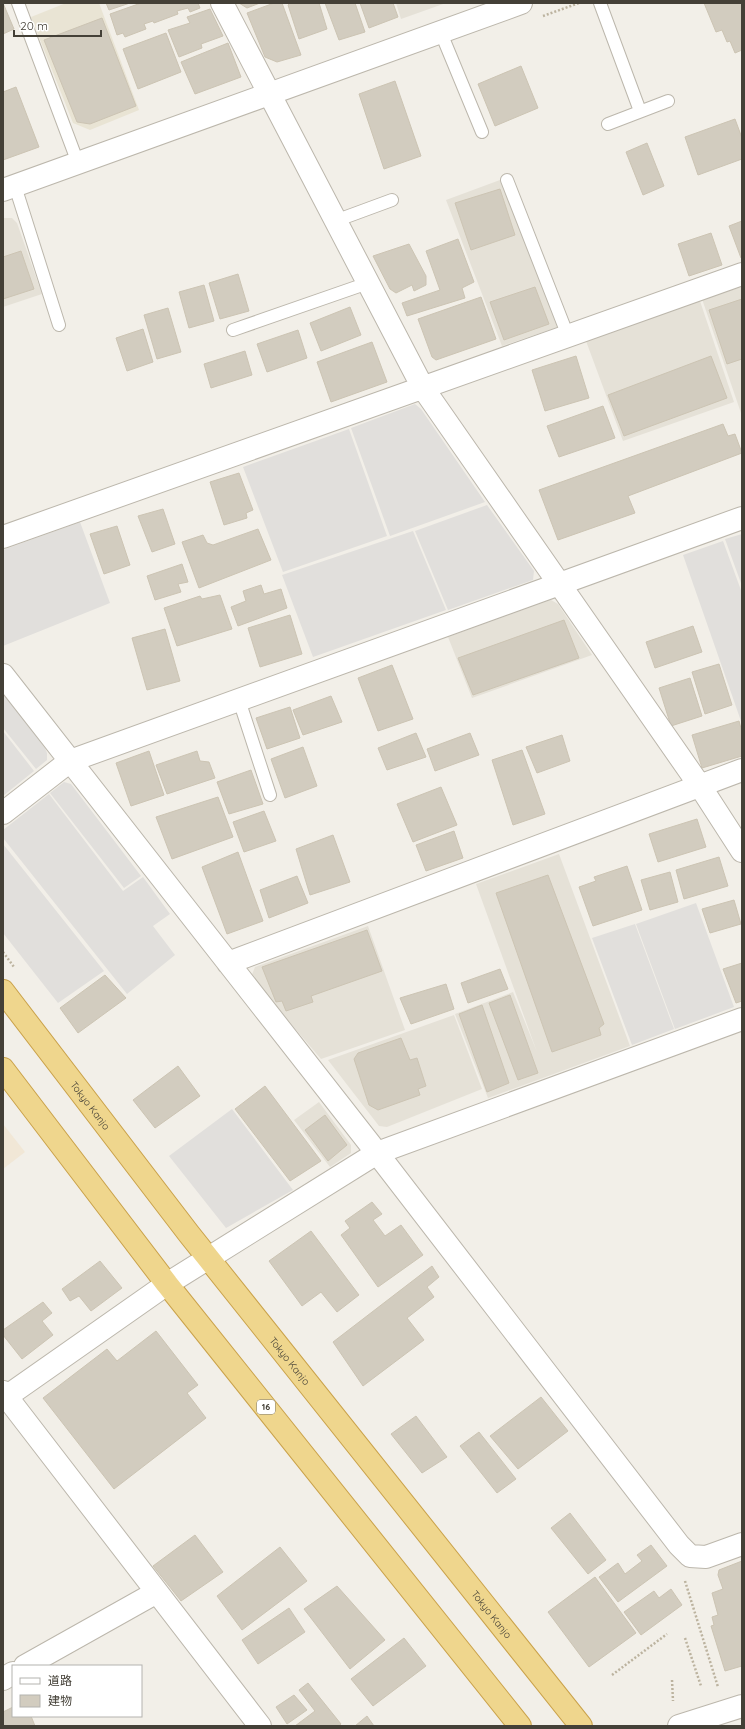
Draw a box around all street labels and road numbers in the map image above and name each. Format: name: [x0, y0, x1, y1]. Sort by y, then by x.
street label: Tokyo Kanjo: [67, 1079, 113, 1133]
street label: Tokyo Kanjo: [266, 1334, 313, 1388]
road number: 16: [257, 1400, 275, 1414]
street label: Tokyo Kanjo: [468, 1588, 515, 1641]

